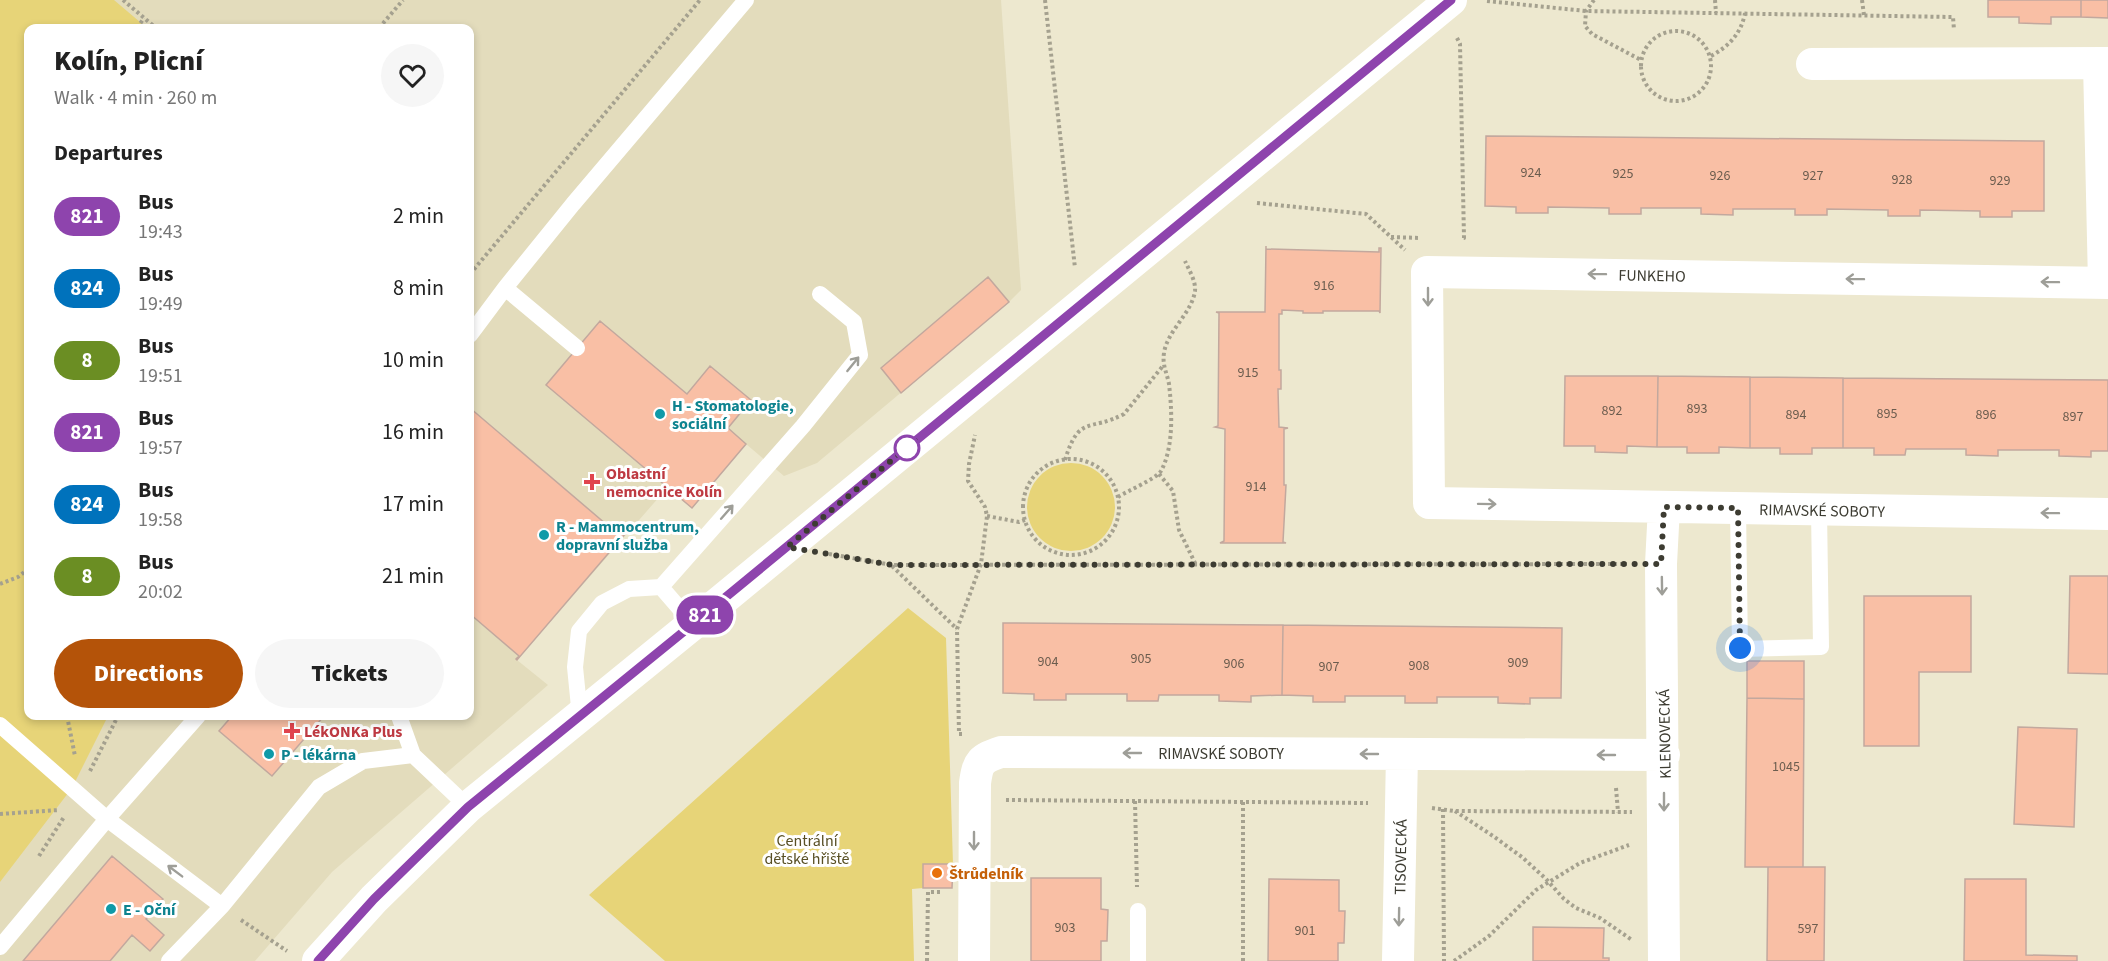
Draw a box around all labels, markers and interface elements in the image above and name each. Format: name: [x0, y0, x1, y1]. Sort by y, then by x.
text: Kolín, Plicní: [54, 41, 203, 81]
button: heart: [381, 44, 444, 107]
text: Walk · 4 min · 260 m: [54, 84, 217, 112]
text: Departures: [54, 137, 163, 169]
house number: 924: [1521, 163, 1541, 183]
house number: 925: [1613, 164, 1633, 184]
house number: 926: [1710, 166, 1730, 186]
house number: 927: [1803, 166, 1823, 186]
house number: 928: [1892, 170, 1912, 190]
house number: 929: [1990, 171, 2010, 191]
text: Bus: [138, 186, 174, 218]
text: 2 min: [393, 200, 444, 232]
text: 821: [70, 201, 104, 231]
text: 19:43: [138, 218, 183, 246]
text: Bus: [138, 258, 174, 290]
street label: FUNKEHO: [1618, 264, 1686, 288]
one-way arrow: [1587, 269, 1607, 280]
text: 8 min: [393, 272, 444, 304]
text: 824: [70, 273, 104, 303]
one-way arrow: [1845, 273, 1865, 284]
house number: 916: [1314, 276, 1334, 296]
one-way arrow: [2040, 276, 2060, 288]
one-way arrow: [1422, 287, 1433, 307]
text: 19:49: [138, 290, 183, 318]
text: Bus: [138, 330, 174, 362]
text: 10 min: [382, 344, 444, 376]
text: 8: [81, 345, 93, 375]
one-way arrow: [847, 356, 860, 372]
text: 19:51: [138, 362, 183, 390]
house number: 915: [1238, 363, 1258, 383]
place label: H - Stomatologie, sociální: [672, 395, 794, 435]
house number: 893: [1687, 399, 1707, 419]
house number: 892: [1602, 401, 1622, 421]
text: Bus: [138, 402, 174, 434]
house number: 895: [1877, 404, 1897, 424]
house number: 894: [1786, 405, 1806, 425]
house number: 896: [1976, 405, 1996, 425]
marker: H - Stomatologie, sociální: [653, 407, 667, 421]
house number: 897: [2063, 407, 2083, 427]
text: 16 min: [382, 416, 444, 448]
text: 821: [70, 417, 104, 447]
text: 19:57: [138, 434, 183, 462]
unlabelled marker: [894, 435, 920, 461]
place label: Oblastní nemocnice Kolín: [606, 463, 722, 503]
marker: Oblastní nemocnice Kolín: [583, 473, 601, 491]
text: Bus: [138, 474, 174, 506]
house number: 914: [1246, 477, 1266, 497]
text: 17 min: [382, 488, 444, 520]
text: 824: [70, 489, 104, 519]
one-way arrow: [1477, 498, 1497, 510]
street label: RIMAVSKÉ SOBOTY: [1759, 499, 1885, 523]
one-way arrow: [720, 505, 734, 520]
text: 19:58: [138, 506, 183, 534]
one-way arrow: [2040, 507, 2060, 519]
place label: R - Mammocentrum, dopravní služba: [556, 516, 699, 556]
marker: R - Mammocentrum, dopravní služba: [537, 528, 551, 542]
text: Bus: [138, 546, 174, 578]
text: 21 min: [382, 560, 444, 592]
text: 8: [81, 561, 93, 591]
one-way arrow: [1656, 576, 1667, 596]
text: 20:02: [138, 578, 183, 606]
line badge: 821: [670, 596, 740, 634]
text: 821: [688, 600, 722, 630]
your location: [1725, 633, 1755, 663]
button: Directions: [54, 639, 243, 708]
button: Tickets: [255, 639, 444, 708]
house number: 905: [1131, 649, 1151, 669]
house number: 904: [1038, 652, 1058, 672]
house number: 909: [1508, 653, 1528, 673]
house number: 906: [1224, 654, 1244, 674]
house number: 908: [1409, 656, 1429, 676]
house number: 907: [1319, 657, 1339, 677]
street label: KLENOVECKÁ: [1653, 689, 1677, 779]
place label: LékONKa Plus: [304, 721, 402, 743]
marker: LékONKa Plus: [285, 724, 299, 738]
street label: RIMAVSKÉ SOBOTY: [1158, 743, 1284, 765]
place label: P - lékárna: [281, 744, 356, 766]
marker: P - lékárna: [262, 747, 276, 761]
one-way arrow: [1122, 747, 1142, 759]
one-way arrow: [1359, 748, 1379, 760]
one-way arrow: [1596, 749, 1616, 761]
house number: 1045: [1772, 757, 1800, 777]
one-way arrow: [1658, 792, 1670, 812]
street label: TISOVECKÁ: [1389, 819, 1413, 895]
park label: Centrální dětské hřiště: [764, 830, 850, 870]
one-way arrow: [969, 831, 980, 851]
place label: Štrůdelník: [949, 863, 1024, 885]
one-way arrow: [167, 865, 183, 878]
marker: Štrůdelník: [930, 866, 944, 880]
place label: E - Oční: [123, 899, 177, 921]
marker: E - Oční: [104, 902, 118, 916]
one-way arrow: [1393, 907, 1405, 927]
house number: 903: [1055, 918, 1075, 938]
house number: 597: [1798, 919, 1818, 939]
house number: 901: [1295, 921, 1315, 941]

